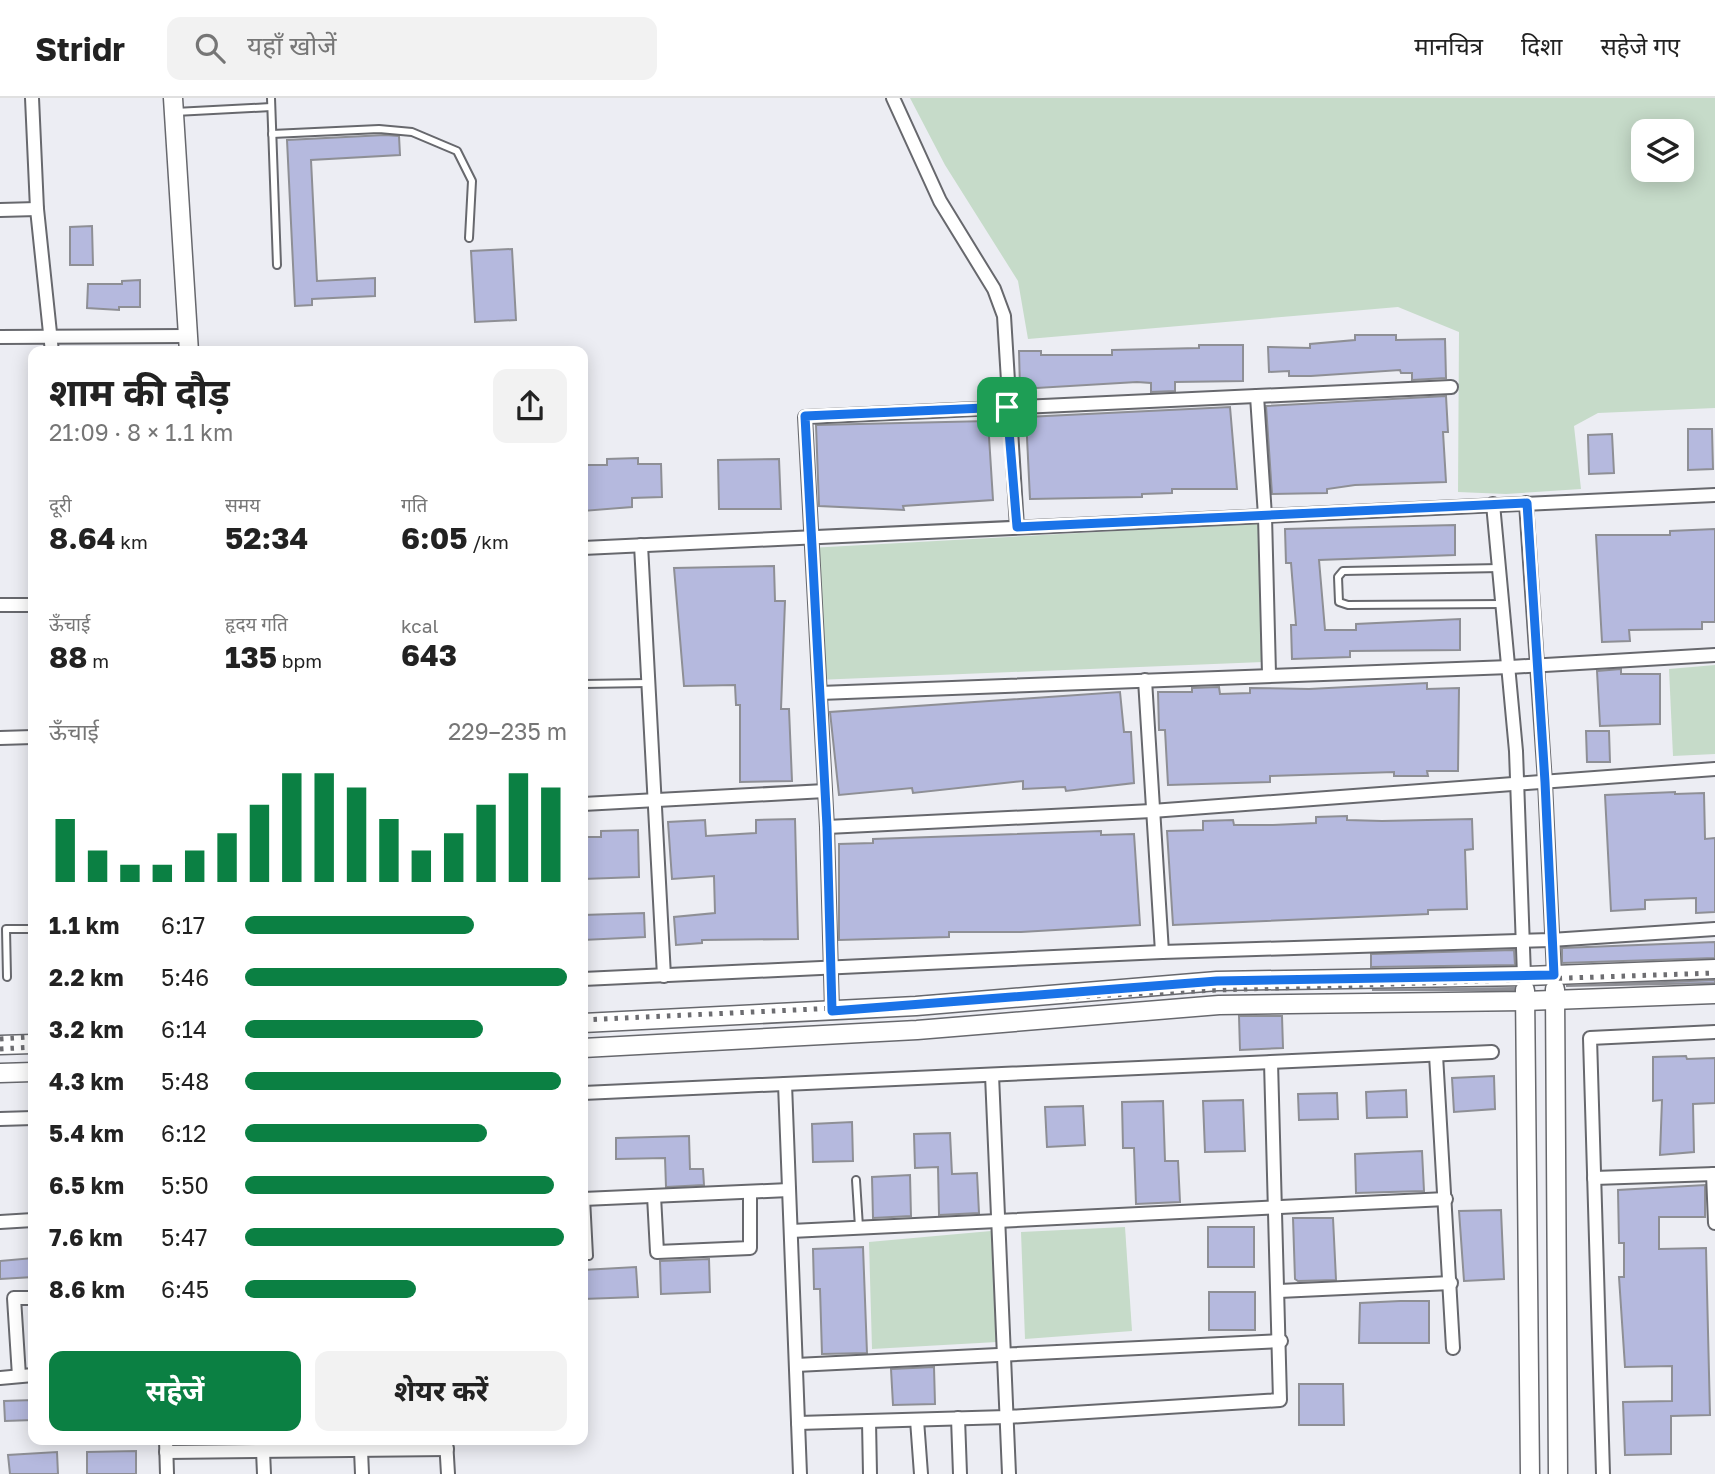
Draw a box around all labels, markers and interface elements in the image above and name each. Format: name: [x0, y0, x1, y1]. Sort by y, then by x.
search box: [167, 17, 657, 80]
text: Stridr: [35, 29, 125, 68]
icon: search: [191, 29, 229, 67]
text: यहाँ खोजें: [247, 30, 336, 61]
text: मानचित्र: [1414, 31, 1483, 60]
text: दिशा: [1521, 31, 1562, 60]
text: सहेजे गए: [1600, 31, 1680, 60]
map controls: [1631, 119, 1694, 182]
button: layers: [1631, 119, 1694, 182]
text: शाम की दौड़: [49, 369, 230, 414]
button: share: [493, 369, 567, 443]
pin: [977, 377, 1037, 437]
icon: arrive: [988, 388, 1026, 426]
text: 21:09 · 8 × 1.1 km: [49, 418, 233, 446]
text: दूरी: [49, 493, 72, 516]
text: समय: [225, 493, 260, 516]
text: गति: [401, 493, 427, 516]
text: 8.64: [49, 520, 116, 556]
text: 52:34: [225, 520, 308, 556]
text: 6:05: [401, 520, 467, 556]
text: km: [116, 530, 148, 553]
text: /km: [467, 530, 509, 553]
text: ऊँचाई: [49, 612, 90, 635]
text: हृदय गति: [225, 612, 288, 635]
text: kcal: [401, 614, 439, 637]
text: 643: [401, 637, 457, 673]
text: 88: [49, 639, 87, 675]
text: 135: [225, 639, 277, 675]
text: m: [87, 649, 109, 672]
text: bpm: [277, 649, 322, 672]
text: ऊँचाई: [49, 717, 99, 745]
text: 229–235 m: [448, 717, 567, 745]
text: 1.1 km: [49, 911, 119, 939]
text: 6:17: [161, 911, 205, 939]
text: 2.2 km: [49, 963, 124, 991]
text: 5:46: [161, 963, 209, 991]
text: 3.2 km: [49, 1015, 124, 1043]
text: 6:14: [161, 1015, 207, 1043]
text: 4.3 km: [49, 1067, 124, 1095]
text: 5:48: [161, 1067, 209, 1095]
text: 5.4 km: [49, 1119, 124, 1147]
text: 6:12: [161, 1119, 206, 1147]
text: 6.5 km: [49, 1171, 124, 1199]
text: 5:50: [161, 1171, 209, 1199]
text: 7.6 km: [49, 1223, 123, 1251]
text: 5:47: [161, 1223, 207, 1251]
text: 8.6 km: [49, 1275, 125, 1303]
text: 6:45: [161, 1275, 209, 1303]
button: सहेजें: [49, 1351, 301, 1431]
button: शेयर करें: [315, 1351, 567, 1431]

